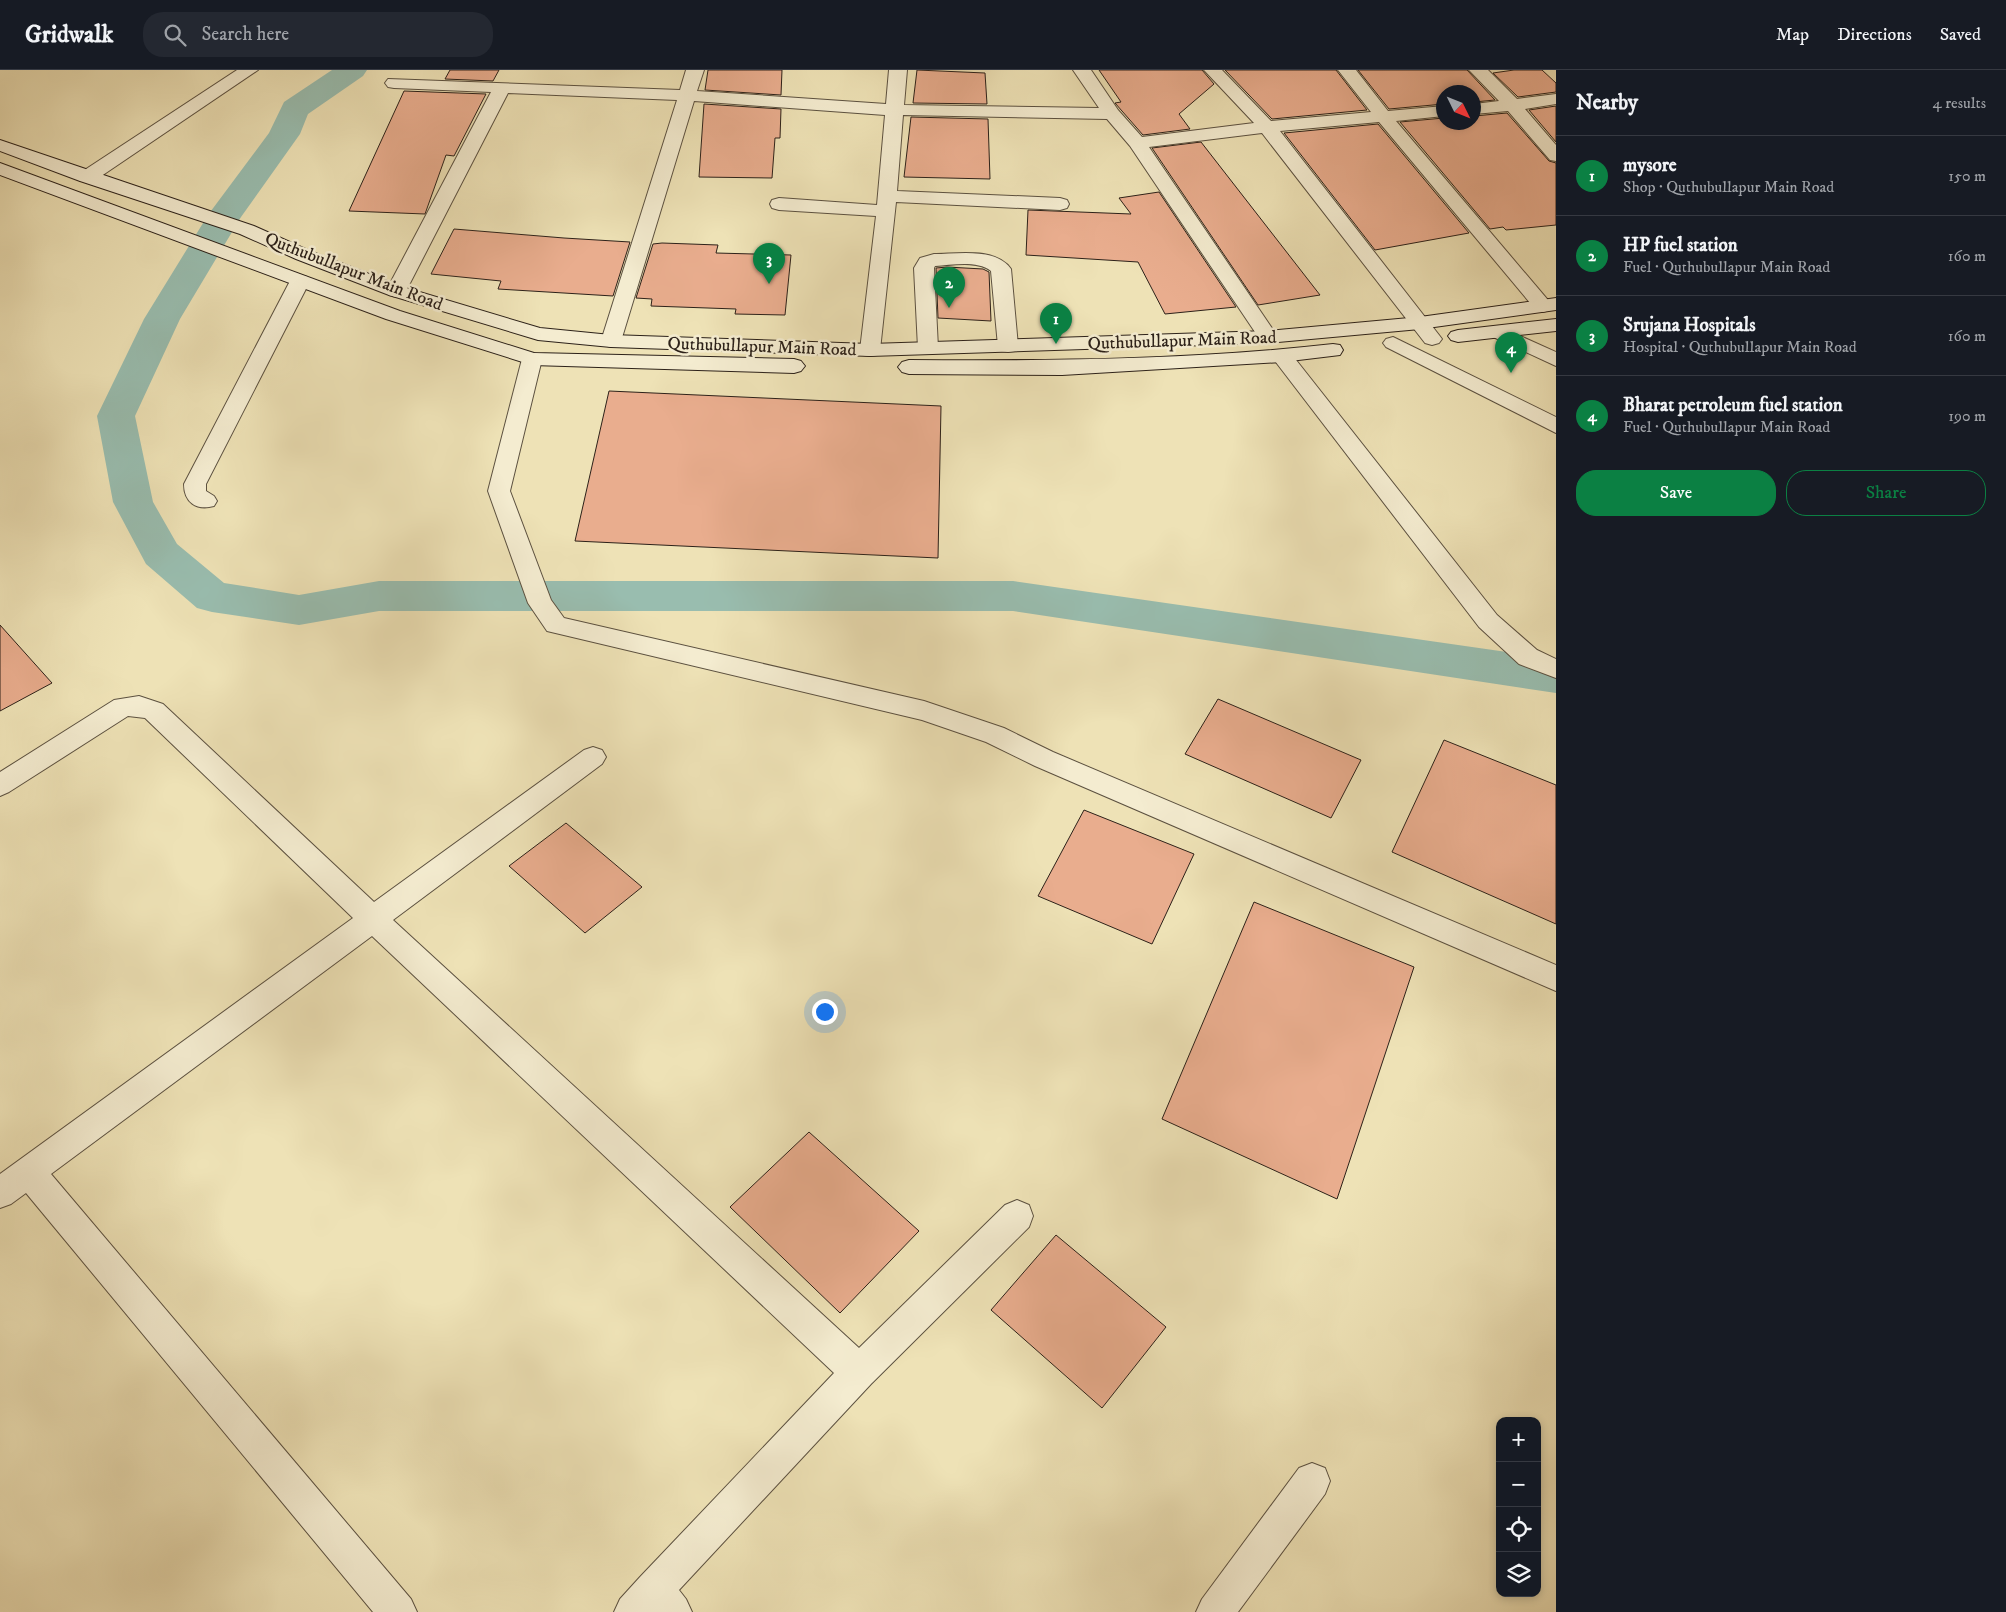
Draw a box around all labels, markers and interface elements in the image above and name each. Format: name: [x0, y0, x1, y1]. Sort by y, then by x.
search box: [143, 12, 493, 57]
text: Gridwalk: [25, 20, 113, 50]
icon: search: [161, 21, 189, 49]
text: Search here: [201, 23, 289, 46]
text: Map: [1776, 24, 1809, 46]
text: Directions: [1837, 24, 1912, 46]
text: Saved: [1940, 24, 1981, 46]
north arrow: [1436, 85, 1481, 130]
text: Nearby: [1576, 90, 1638, 116]
text: 4 results: [1933, 93, 1986, 113]
text: mysore: [1623, 154, 1677, 177]
text: 1: [1589, 166, 1595, 186]
text: 150 m: [1948, 166, 1986, 186]
text: Shop · Quthubullapur Main Road: [1623, 177, 1834, 197]
street label: Quthubullapur Main Road: [261, 228, 446, 316]
text: HP fuel station: [1623, 234, 1738, 257]
pin: 3: [753, 243, 785, 284]
text: 2: [1588, 246, 1596, 266]
text: 160 m: [1948, 246, 1986, 266]
text: Fuel · Quthubullapur Main Road: [1623, 257, 1830, 277]
pin: 2: [933, 267, 965, 308]
pin: 1: [1040, 303, 1072, 344]
text: Srujana Hospitals: [1623, 314, 1756, 337]
text: 3: [1589, 326, 1595, 346]
text: 160 m: [1948, 326, 1986, 346]
street label: Quthubullapur Main Road: [1087, 327, 1277, 355]
pin: 4: [1495, 332, 1527, 373]
street label: Quthubullapur Main Road: [667, 333, 857, 361]
text: Hospital · Quthubullapur Main Road: [1623, 337, 1857, 357]
text: Bharat petroleum fuel station: [1623, 394, 1843, 417]
text: 4: [1587, 406, 1597, 426]
text: 190 m: [1948, 406, 1986, 426]
text: Fuel · Quthubullapur Main Road: [1623, 417, 1830, 437]
button: Save: [1576, 470, 1776, 516]
button: Share: [1786, 470, 1986, 516]
your location: [812, 999, 838, 1025]
map controls: [1496, 1417, 1541, 1597]
button: +: [1496, 1417, 1541, 1462]
button: −: [1496, 1462, 1541, 1507]
button: locate: [1496, 1507, 1541, 1552]
button: layers: [1496, 1552, 1541, 1597]

